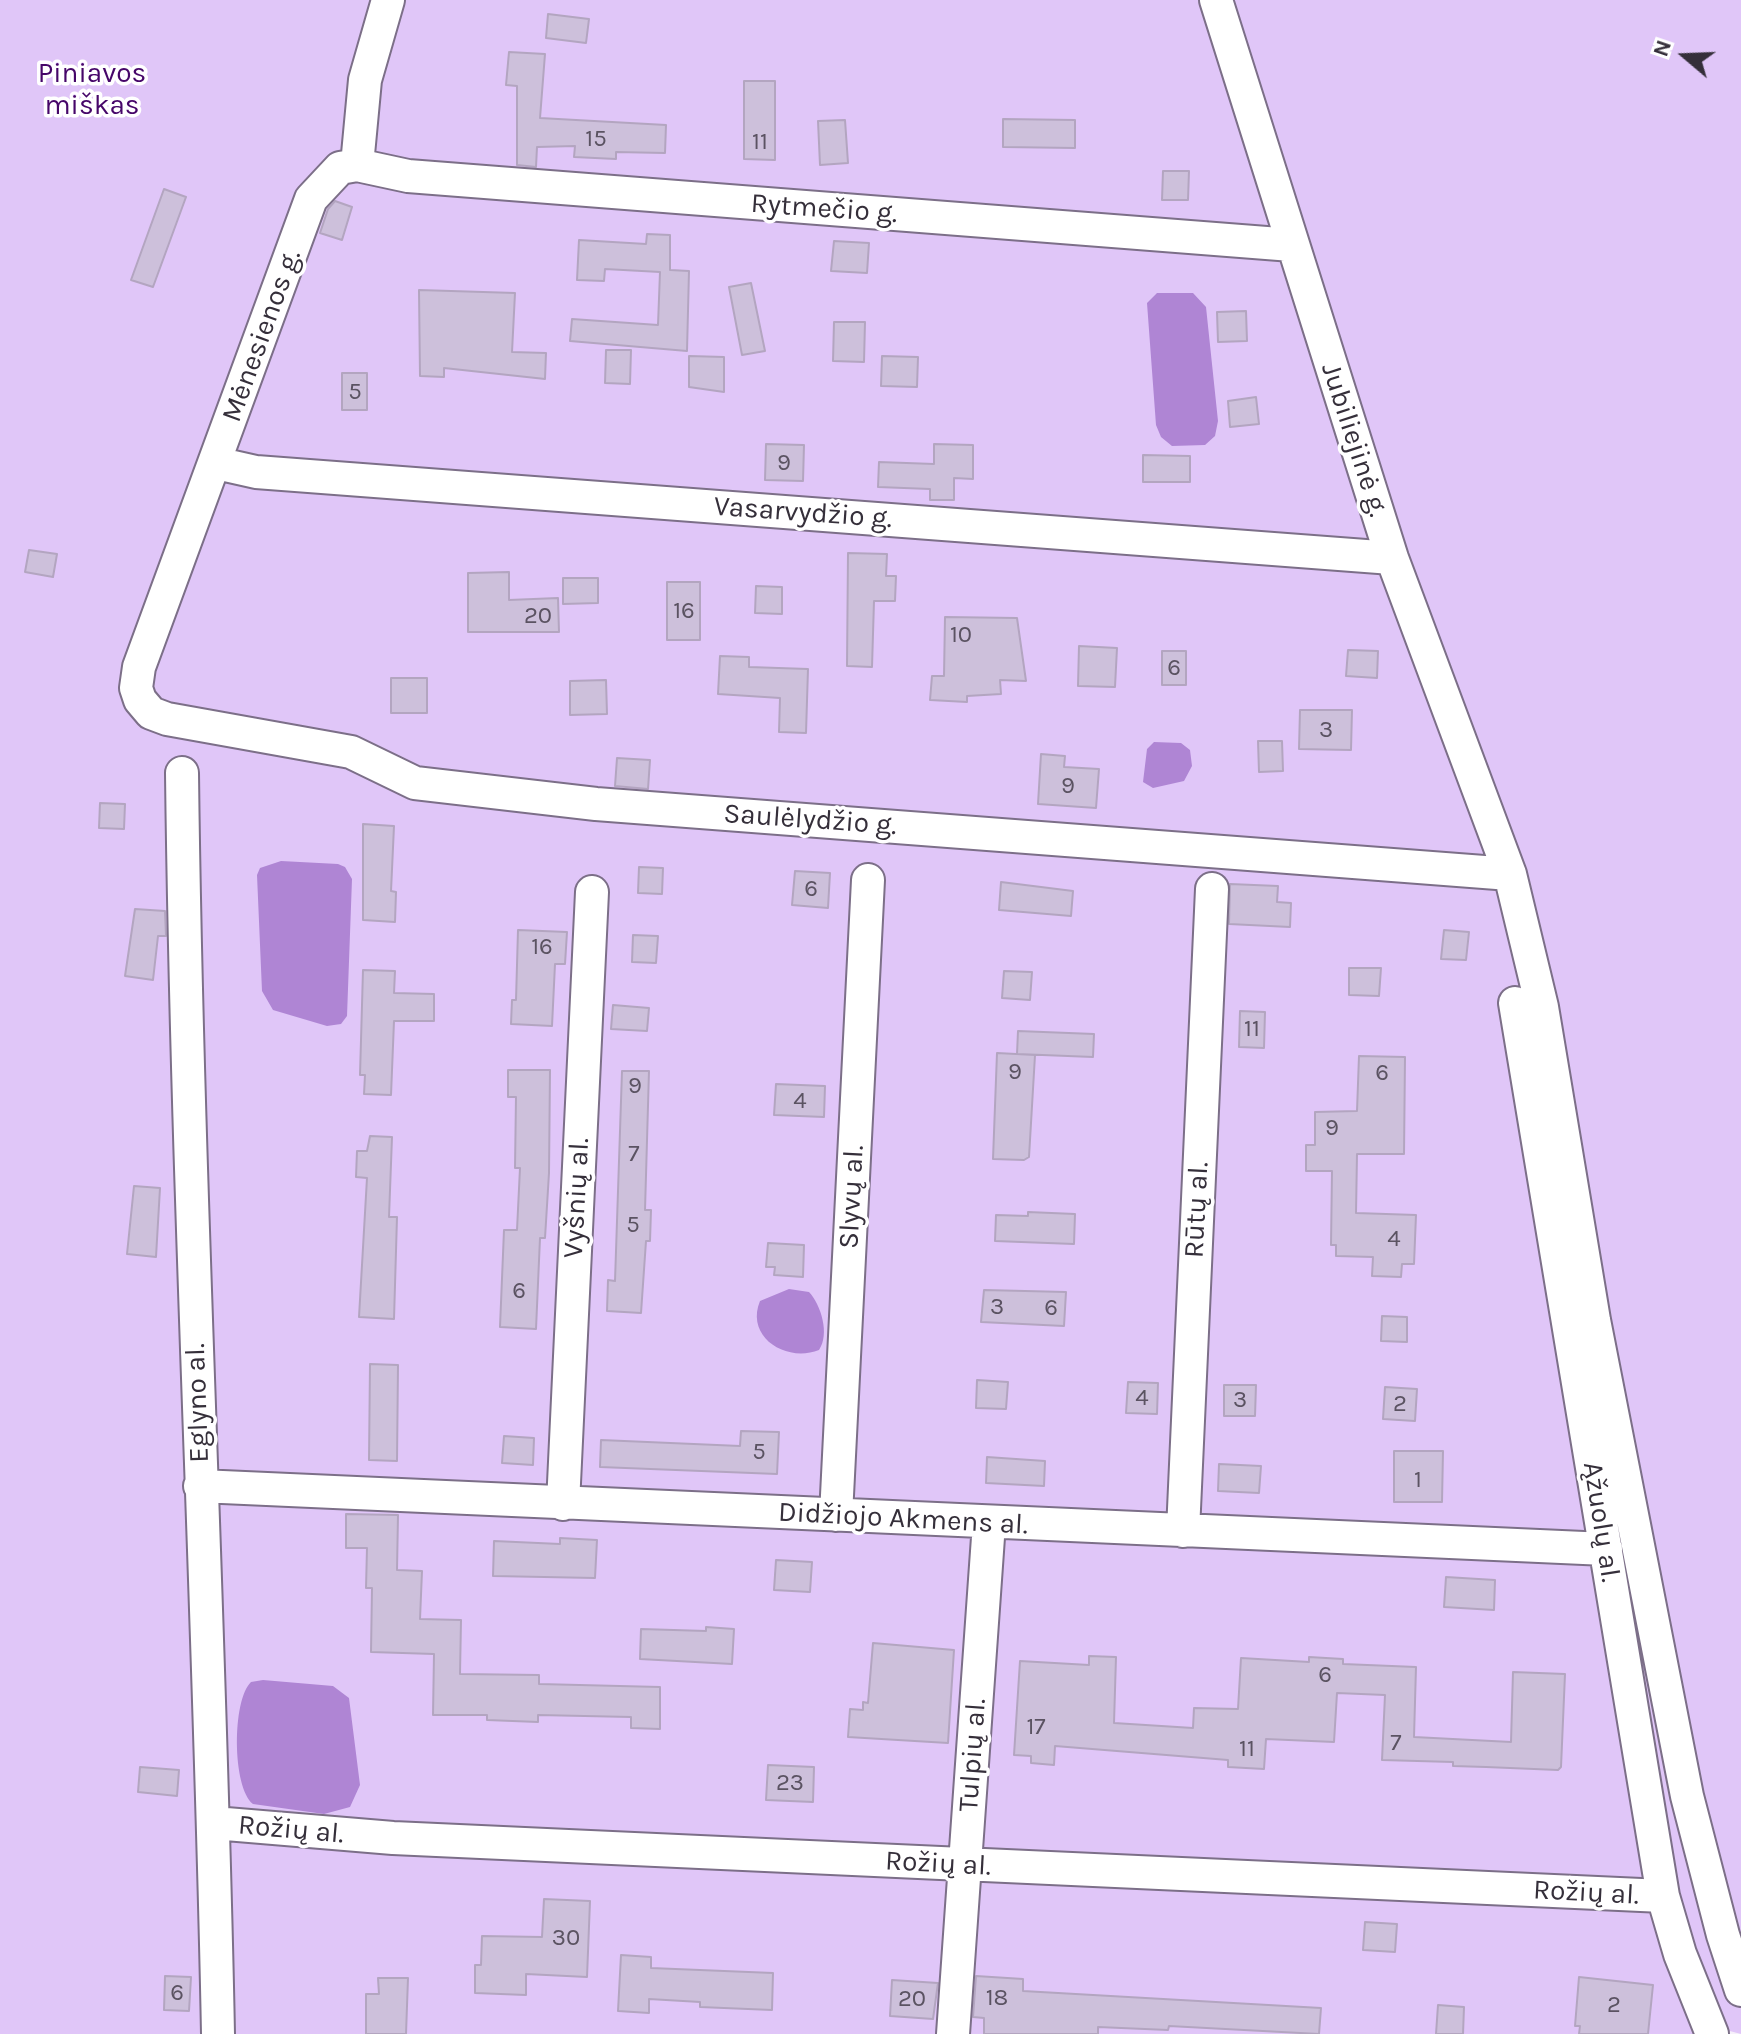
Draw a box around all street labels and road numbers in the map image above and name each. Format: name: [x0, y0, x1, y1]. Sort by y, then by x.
street label: Rytmečio g.: [750, 187, 898, 231]
street label: Mėnesienos g.: [215, 245, 309, 427]
street label: Jubiliejinė g.: [1313, 359, 1395, 521]
street label: Vasarvydžio g.: [713, 490, 893, 536]
street label: Saulėlydžio g.: [722, 797, 898, 843]
street label: Vyšnių al.: [557, 1137, 597, 1259]
street label: Slyvų al.: [833, 1144, 871, 1250]
street label: Rūtų al.: [1178, 1161, 1216, 1259]
street label: Eglyno al.: [179, 1343, 217, 1463]
street label: Ąžuolų al.: [1575, 1459, 1627, 1585]
street label: Didžiojo Akmens al.: [777, 1496, 1029, 1542]
street label: Tulpių al.: [952, 1697, 994, 1813]
street label: Rožių al.: [237, 1809, 345, 1851]
street label: Rožių al.: [884, 1844, 992, 1884]
street label: Rožių al.: [1532, 1873, 1640, 1913]

